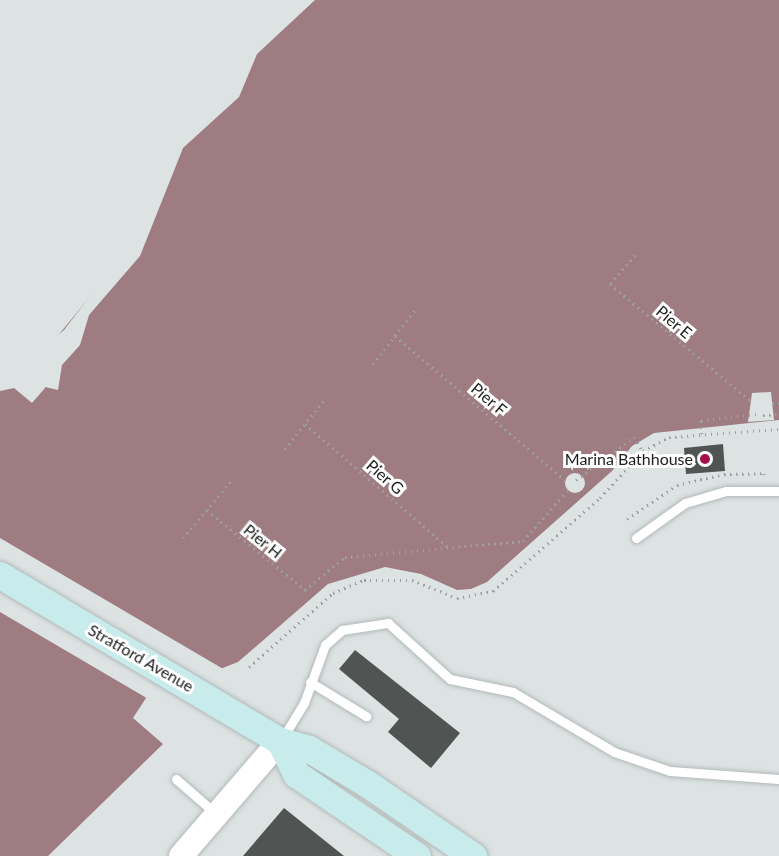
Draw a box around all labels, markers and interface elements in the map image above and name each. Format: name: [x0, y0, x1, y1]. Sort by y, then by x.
street label: Pier E: [652, 301, 696, 343]
street label: Pier F: [467, 379, 511, 419]
place label: Marina Bathhouse: [565, 449, 693, 469]
marker: Marina Bathhouse: [698, 452, 712, 466]
street label: Pier G: [362, 455, 408, 499]
street label: Pier H: [240, 520, 286, 562]
street label: Stratford Avenue: [85, 620, 197, 696]

